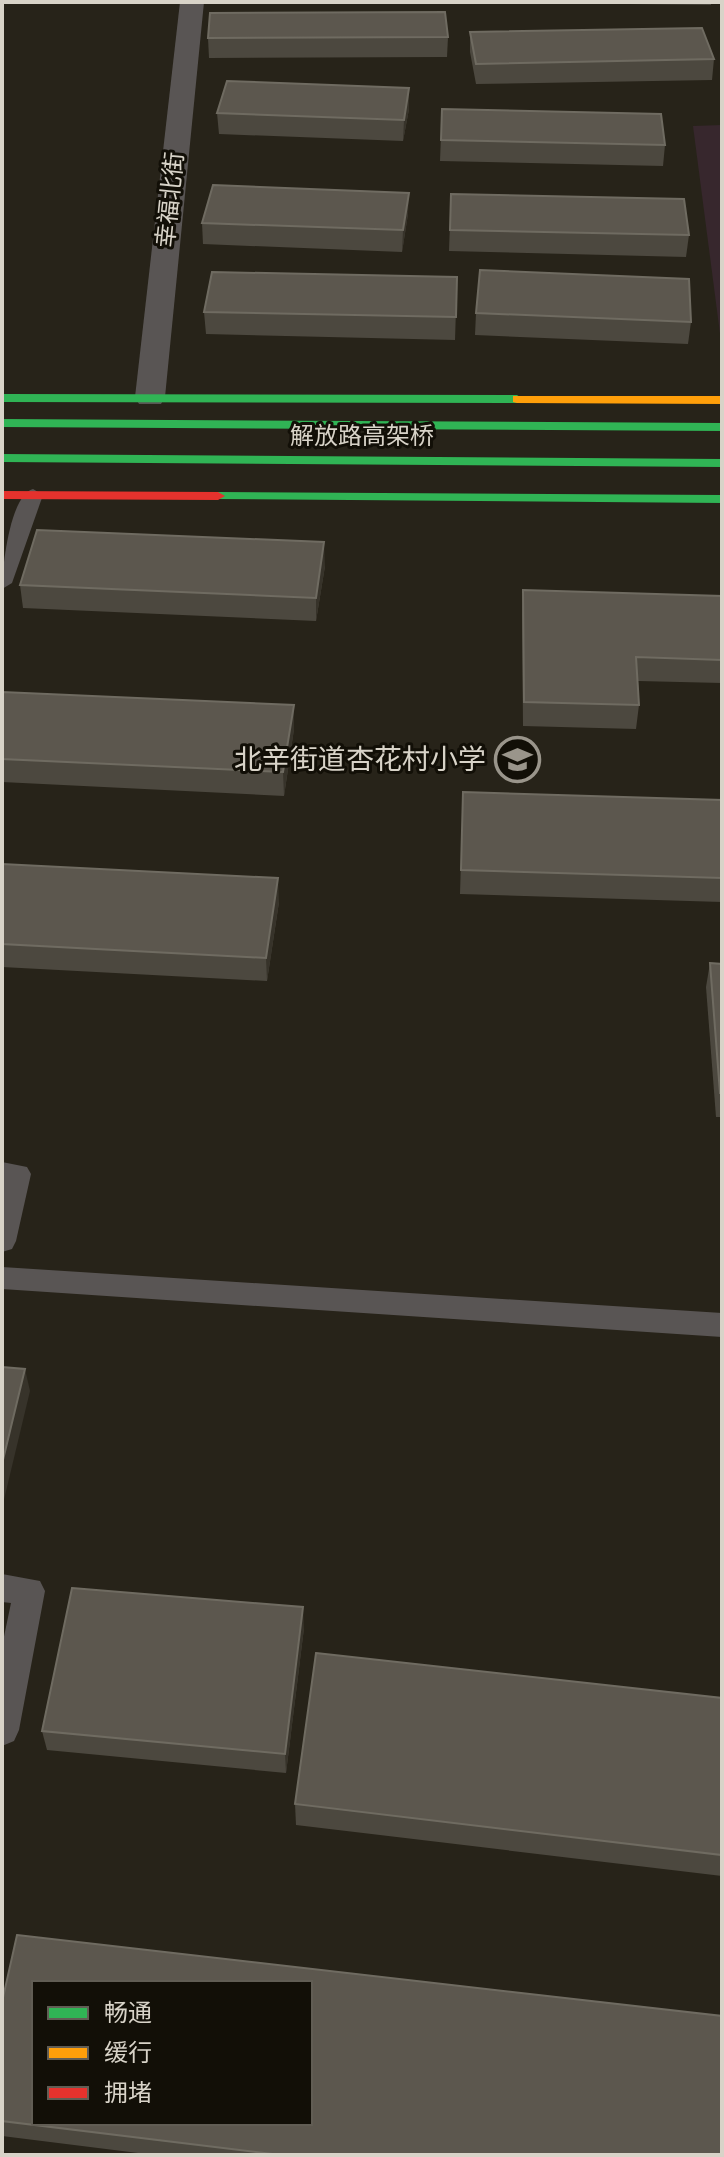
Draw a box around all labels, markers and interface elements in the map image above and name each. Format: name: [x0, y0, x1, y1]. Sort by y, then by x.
street label: 幸福北街: [148, 150, 194, 250]
street label: 解放路高架桥: [290, 419, 434, 455]
school or university icon: 北辛街道杏花村小学: [493, 736, 541, 784]
place label: 北辛街道杏花村小学: [234, 739, 486, 782]
legend: [32, 1981, 312, 2125]
text: 畅通: [104, 1996, 152, 2032]
text: 缓行: [104, 2036, 152, 2072]
text: 拥堵: [104, 2076, 152, 2112]

